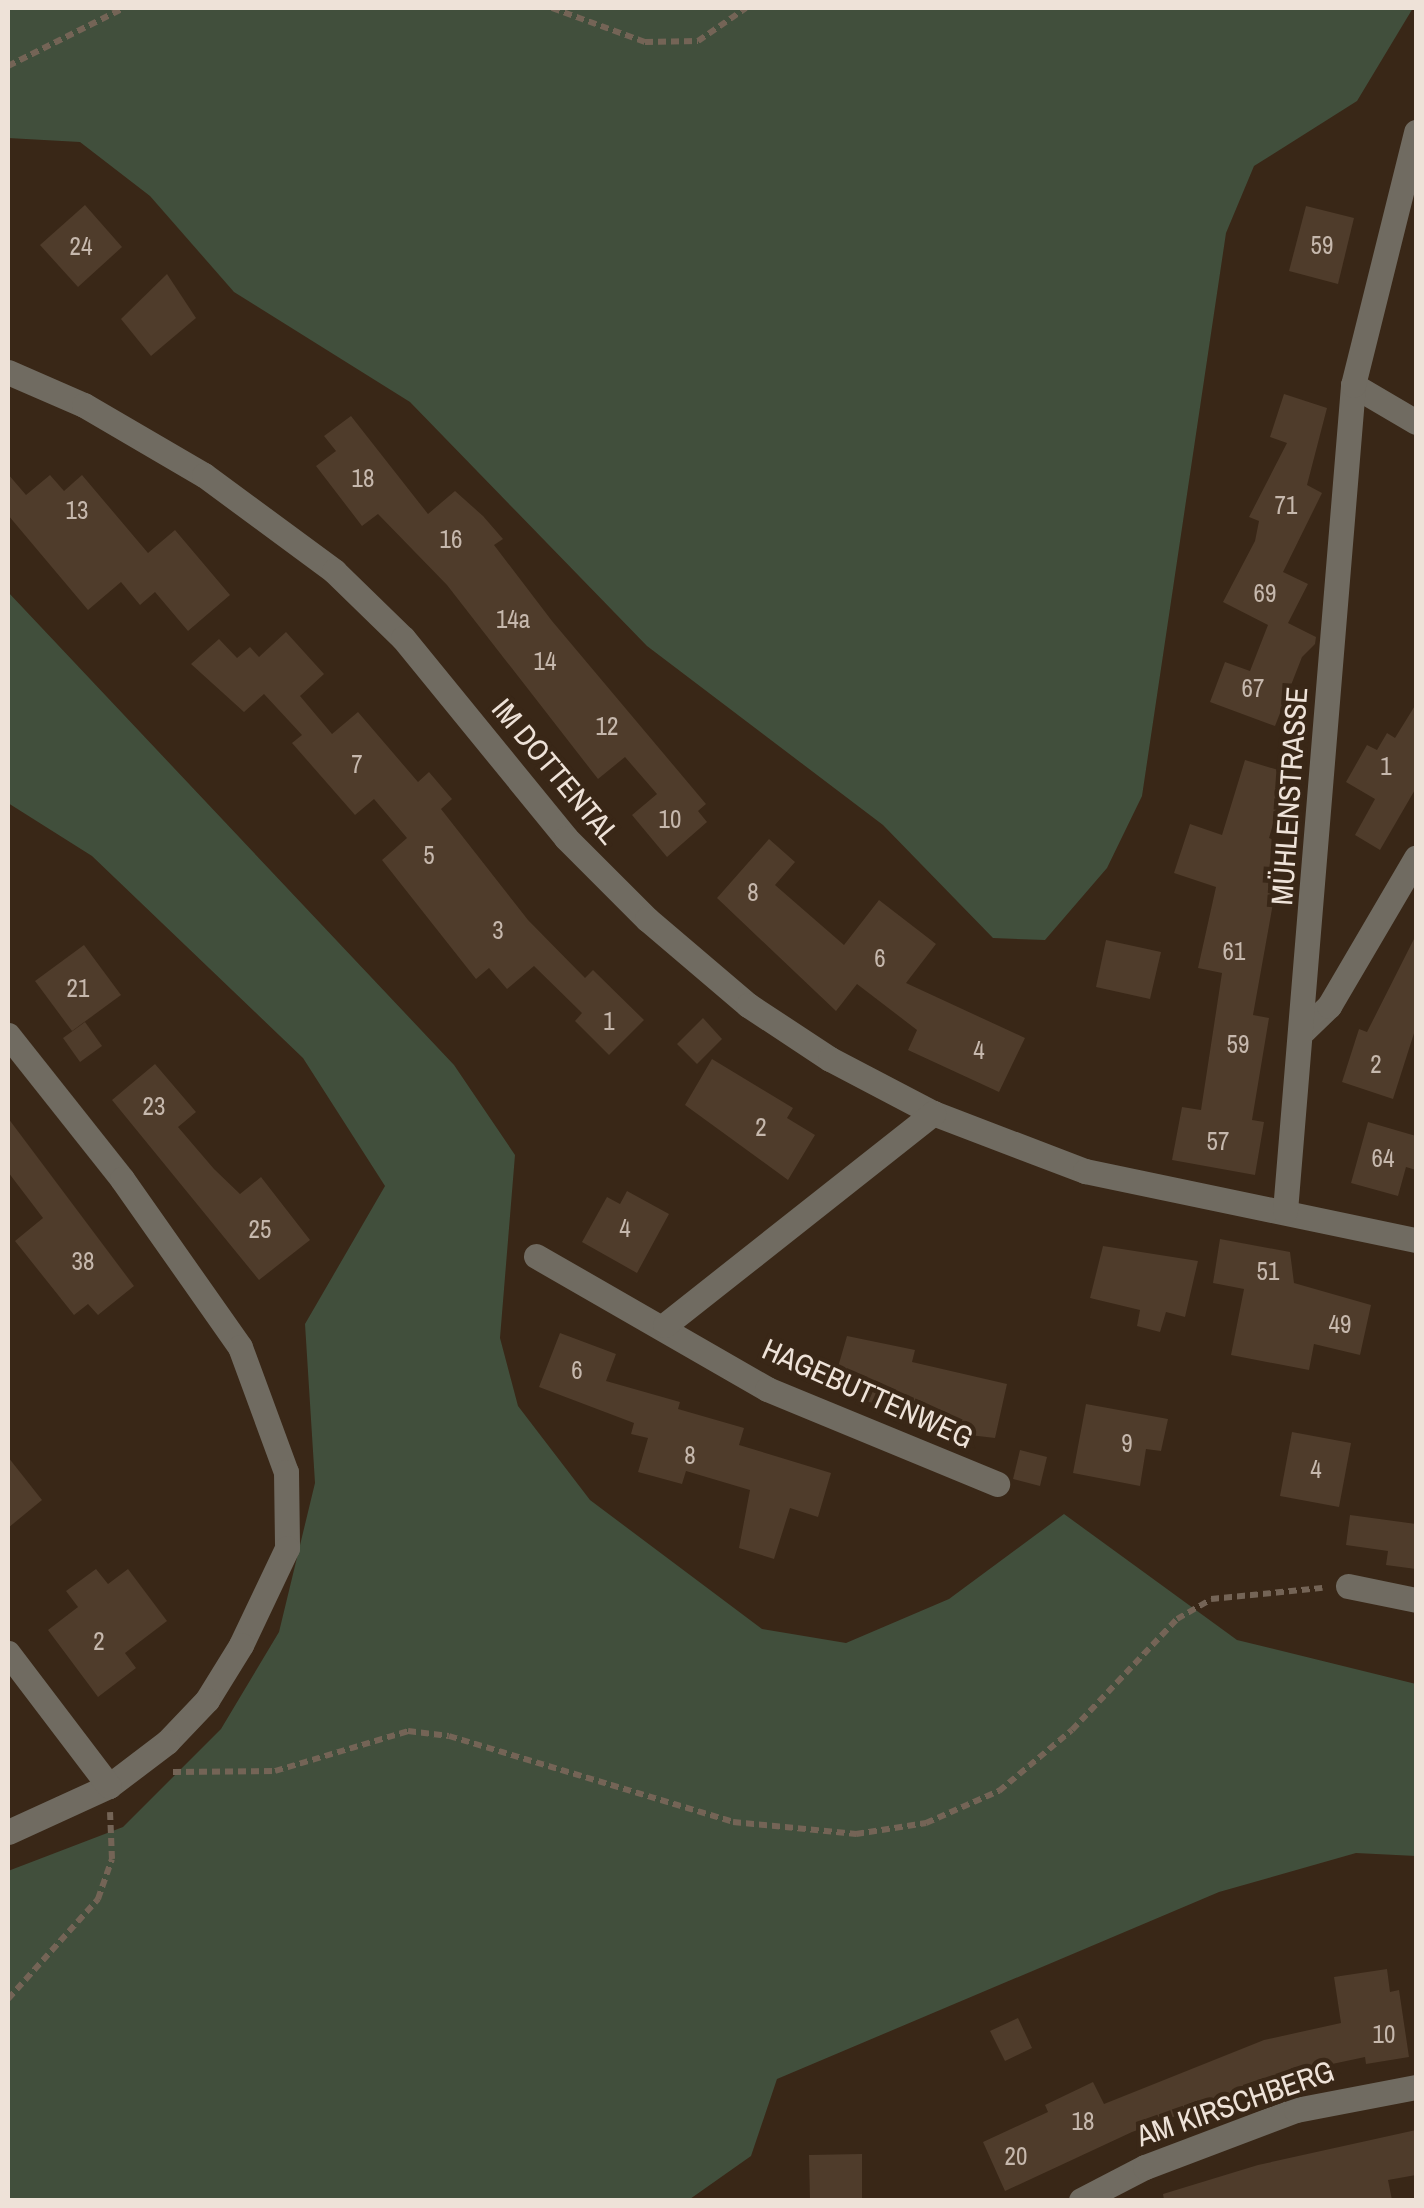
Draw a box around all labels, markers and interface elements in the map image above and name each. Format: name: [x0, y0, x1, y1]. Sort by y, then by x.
house number: 59: [1311, 230, 1333, 260]
house number: 24: [70, 231, 92, 261]
house number: 18: [352, 463, 374, 493]
house number: 71: [1275, 490, 1297, 520]
house number: 13: [66, 495, 88, 525]
house number: 16: [440, 524, 462, 554]
house number: 69: [1254, 578, 1276, 608]
house number: 14a: [496, 604, 530, 634]
house number: 14: [534, 646, 556, 676]
house number: 67: [1242, 673, 1264, 703]
street label: MÜHLENSTRASSE: [1263, 686, 1315, 906]
street label: IM DOTTENTAL: [485, 691, 627, 851]
house number: 12: [596, 711, 618, 741]
house number: 7: [351, 749, 363, 779]
house number: 1: [1380, 751, 1392, 781]
house number: 10: [659, 804, 681, 834]
house number: 5: [423, 840, 435, 870]
house number: 8: [747, 877, 759, 907]
house number: 3: [492, 915, 504, 945]
house number: 61: [1223, 936, 1245, 966]
house number: 6: [874, 943, 886, 973]
house number: 21: [67, 973, 89, 1003]
house number: 1: [603, 1006, 615, 1036]
house number: 59: [1227, 1029, 1249, 1059]
house number: 4: [973, 1035, 985, 1065]
house number: 2: [1370, 1049, 1382, 1079]
house number: 23: [143, 1091, 165, 1121]
house number: 2: [755, 1112, 767, 1142]
house number: 57: [1207, 1126, 1229, 1156]
house number: 64: [1372, 1143, 1394, 1173]
house number: 4: [619, 1213, 631, 1243]
house number: 25: [249, 1214, 271, 1244]
house number: 38: [72, 1246, 94, 1276]
house number: 51: [1257, 1256, 1279, 1286]
house number: 49: [1329, 1309, 1351, 1339]
street label: HAGEBUTTENWEG: [757, 1330, 979, 1456]
house number: 6: [571, 1355, 583, 1385]
house number: 9: [1121, 1428, 1133, 1458]
house number: 8: [684, 1440, 696, 1470]
house number: 4: [1310, 1454, 1322, 1484]
house number: 2: [93, 1626, 105, 1656]
house number: 10: [1373, 2019, 1395, 2049]
street label: AM KIRSCHBERG: [1132, 2052, 1338, 2154]
house number: 18: [1072, 2106, 1094, 2136]
house number: 20: [1005, 2141, 1027, 2171]

